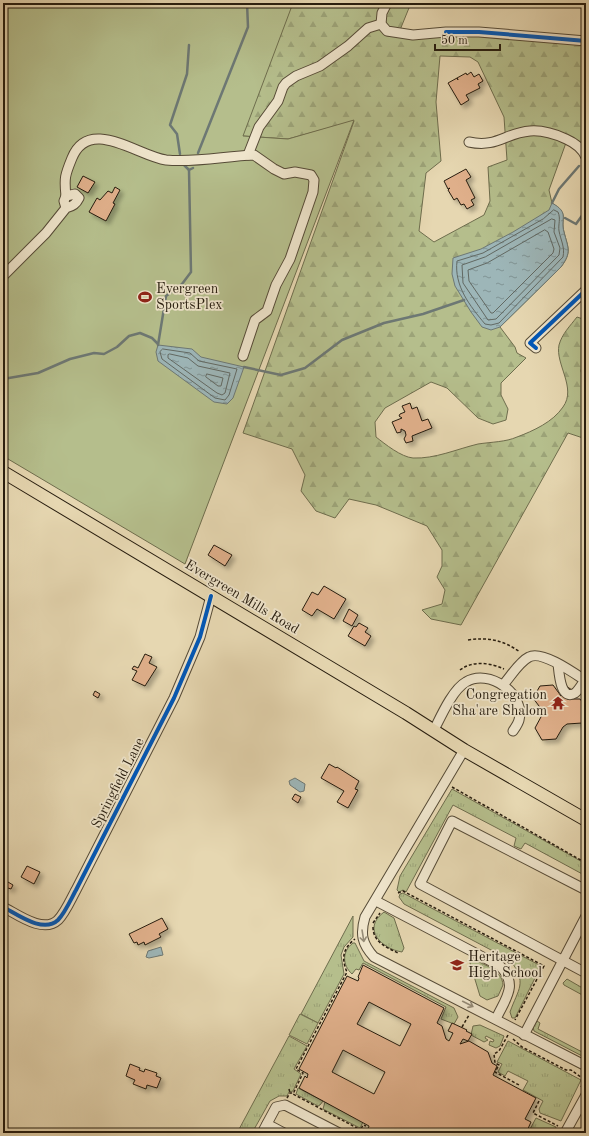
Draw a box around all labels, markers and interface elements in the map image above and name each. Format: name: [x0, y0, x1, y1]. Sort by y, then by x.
scale bar: [435, 26, 500, 52]
text: 50 m: [441, 34, 468, 47]
place label: Evergreen SportsPlex: [156, 282, 223, 312]
sports icon: Evergreen SportsPlex: [137, 289, 153, 305]
street label: Evergreen Mills Road: [182, 557, 302, 637]
place label: Congregation Sha'are Shalom: [452, 688, 547, 718]
temple icon: Congregation Sha'are Shalom: [550, 695, 566, 711]
street label: Springfield Lane: [89, 735, 147, 831]
one-way arrow: [359, 929, 367, 942]
place label: Heritage High School: [468, 950, 542, 980]
school or university icon: Heritage High School: [449, 957, 465, 973]
one-way arrow: [462, 1001, 474, 1009]

